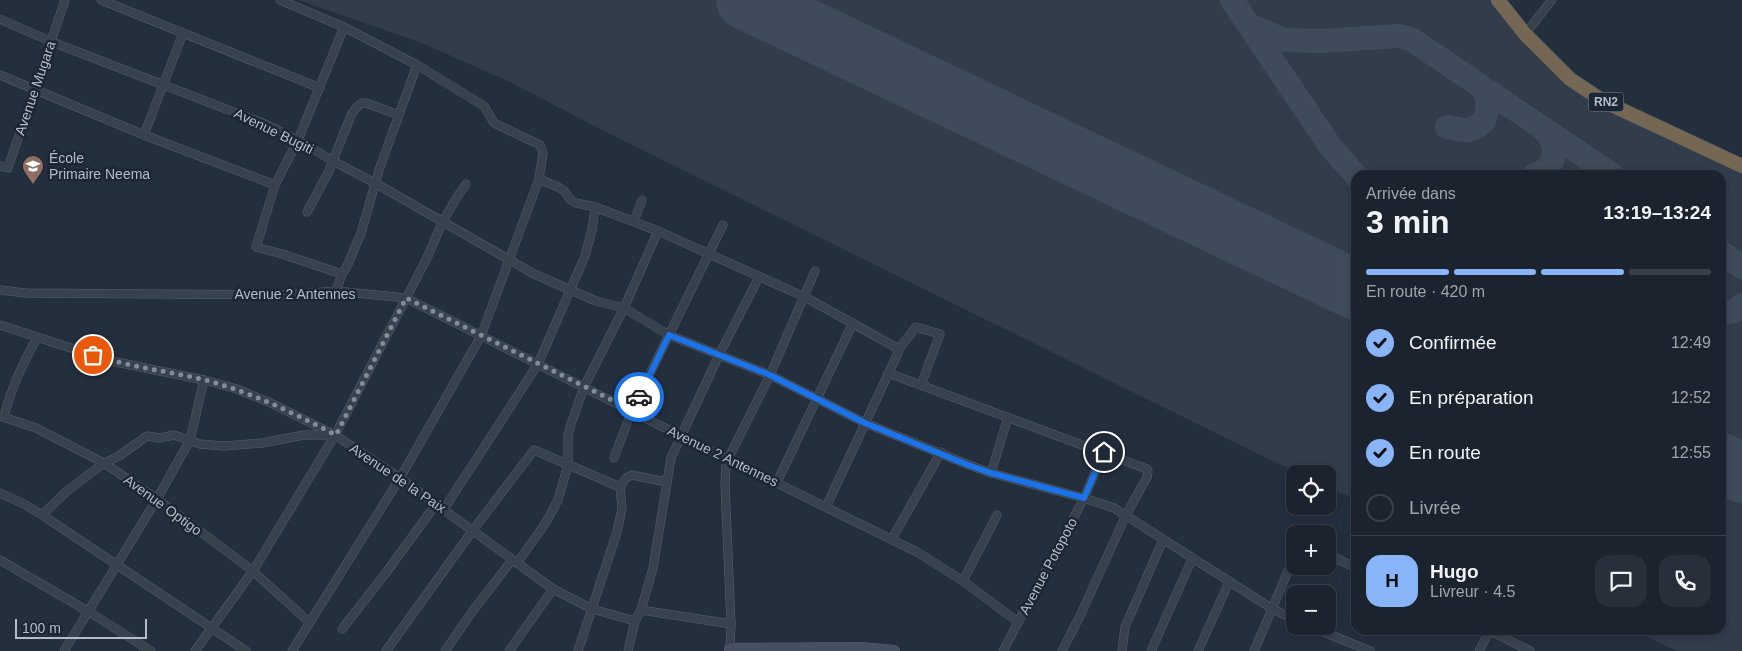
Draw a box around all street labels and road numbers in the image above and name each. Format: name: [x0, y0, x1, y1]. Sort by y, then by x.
street label: Avenue Mugara: [11, 39, 59, 137]
road number: RN2: [1588, 92, 1624, 111]
street label: Avenue Bugiti: [232, 105, 316, 157]
street label: Avenue 2 Antennes: [234, 286, 356, 302]
street label: Avenue 2 Antennes: [665, 422, 781, 490]
street label: Avenue de la Paix: [347, 440, 449, 516]
street label: Avenue Optigo: [121, 471, 205, 539]
street label: Avenue Potopoto: [1016, 515, 1080, 617]

